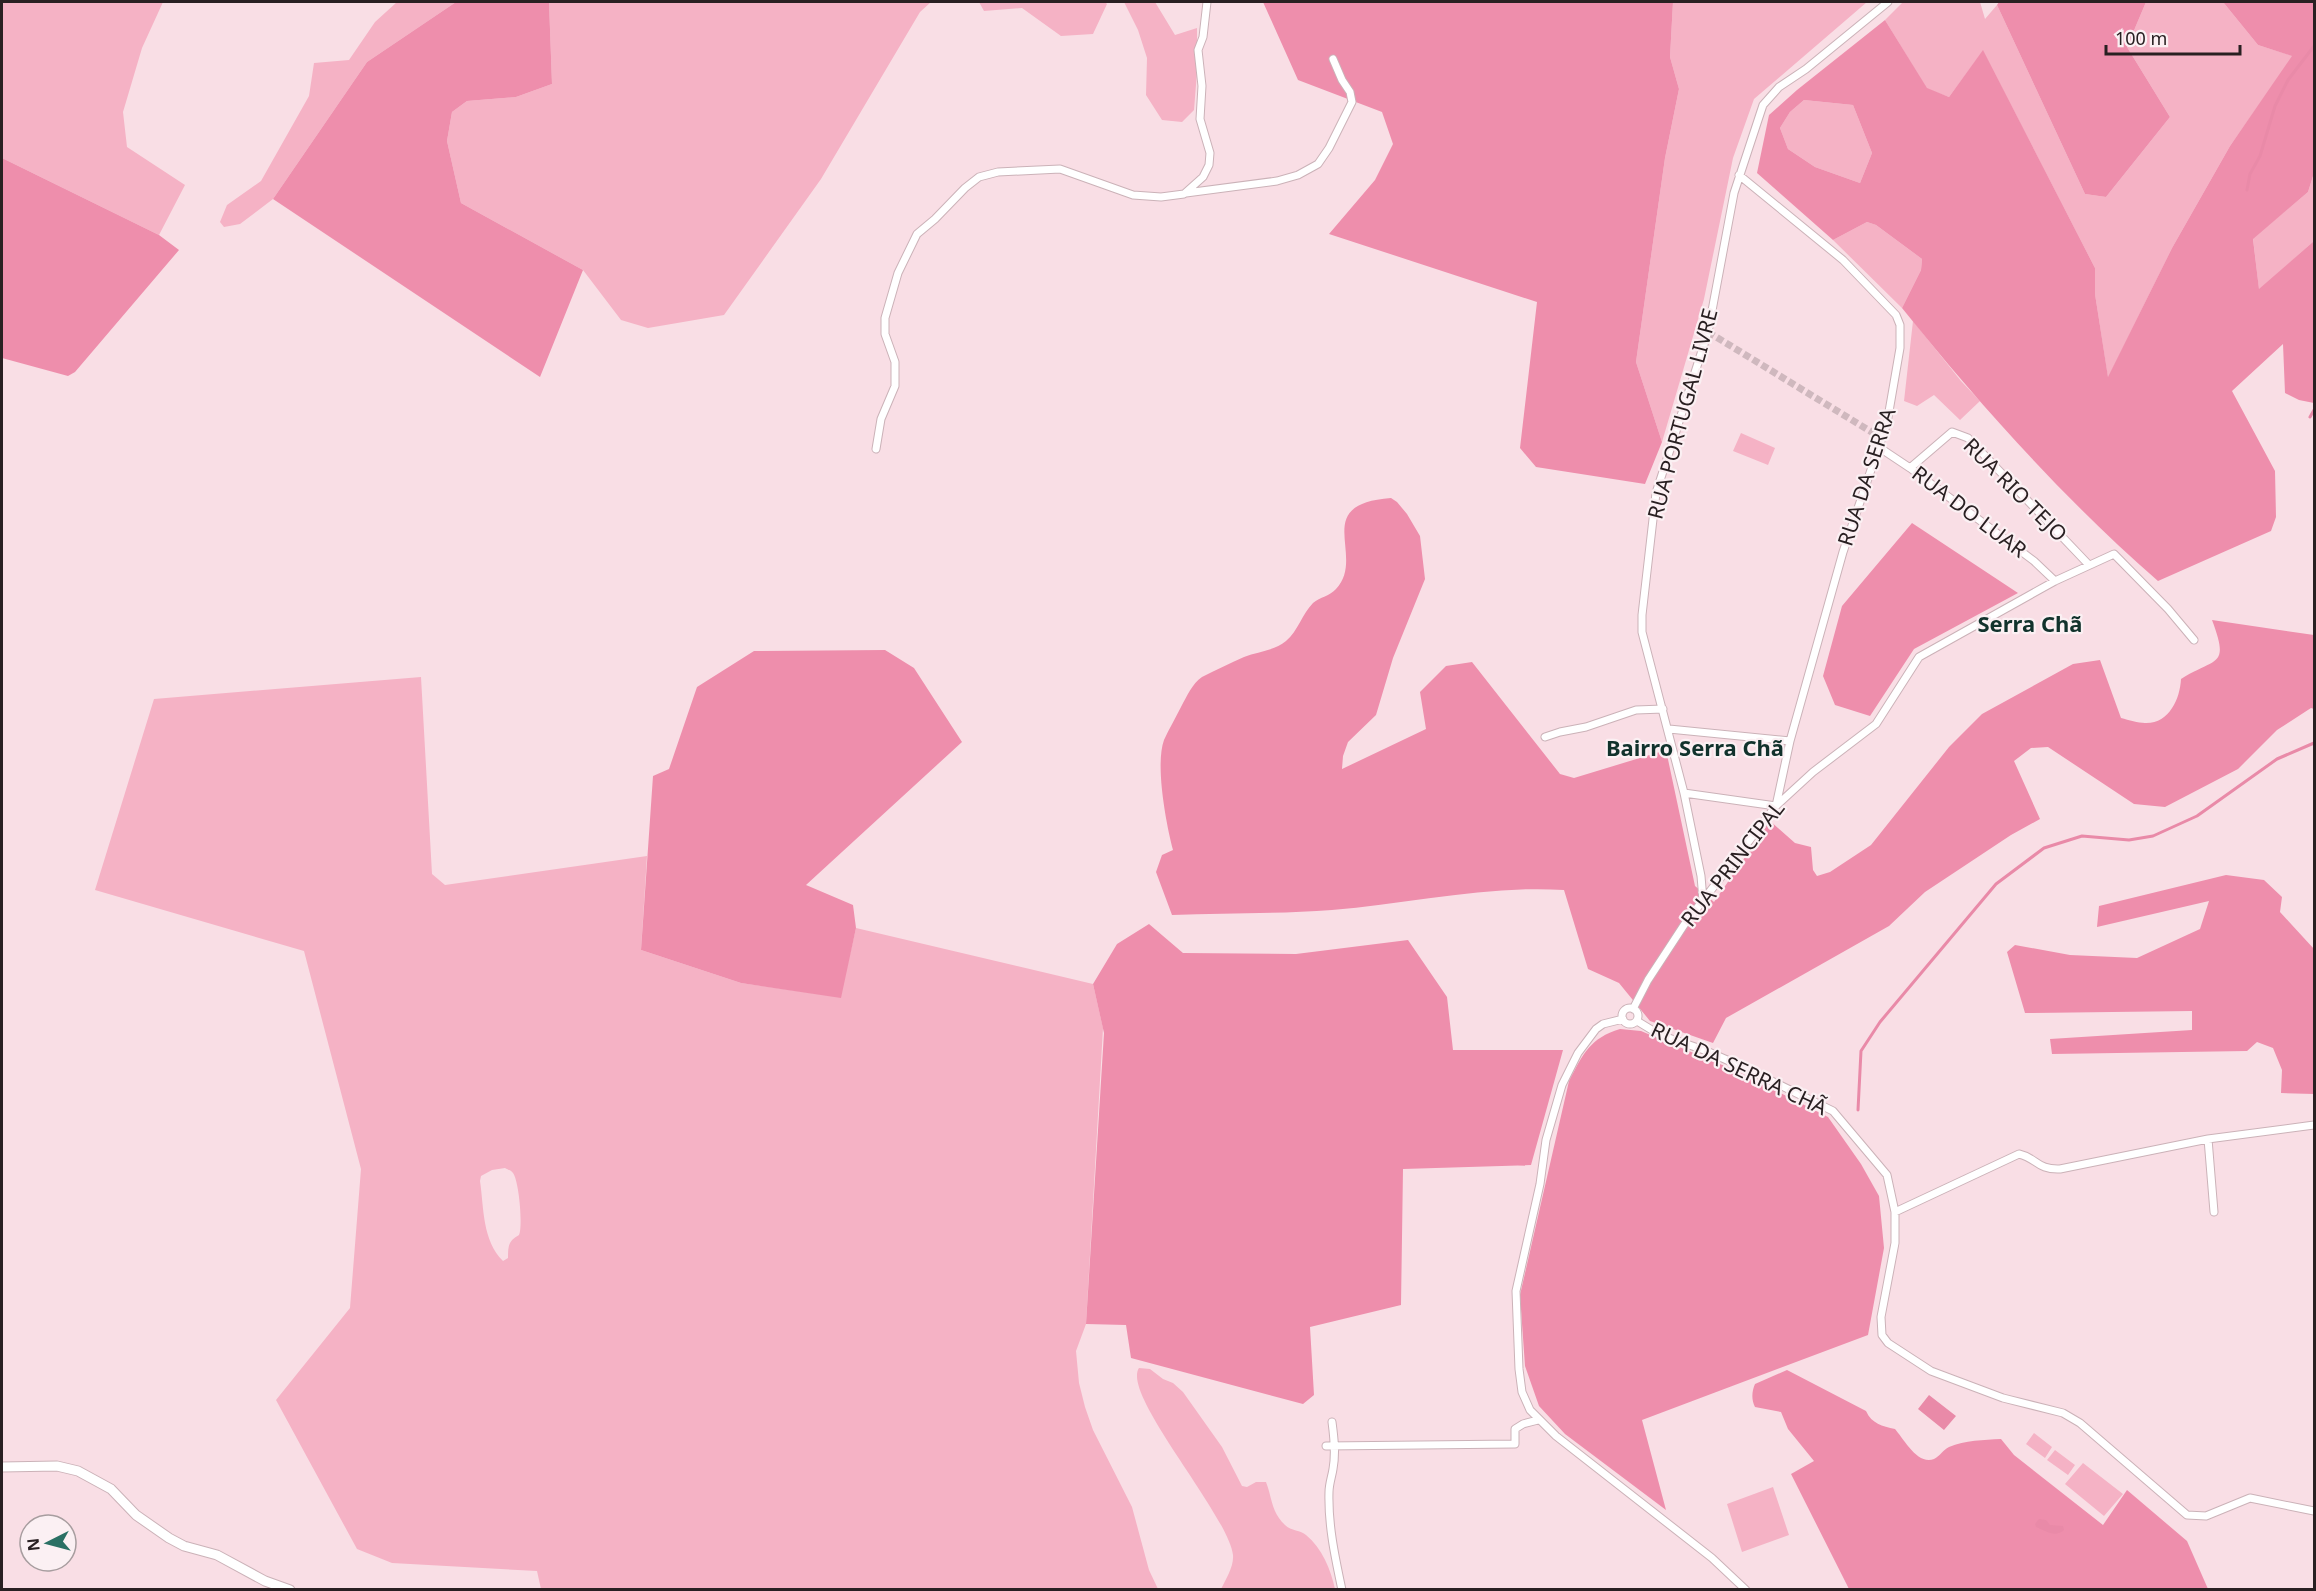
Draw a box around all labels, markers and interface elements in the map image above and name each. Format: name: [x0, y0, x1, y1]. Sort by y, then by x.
scale bar: [2106, 18, 2240, 56]
text: 100 m: [2115, 26, 2167, 50]
street label: RUA PORTUGAL LIVRE: [1640, 305, 1724, 522]
street label: RUA DA SERRA: [1831, 404, 1902, 549]
street label: RUA RIO TEJO: [1958, 431, 2074, 547]
street label: RUA DO LUAR: [1907, 459, 2033, 564]
district label: Serra Chã: [1978, 608, 2082, 638]
district label: Bairro Serra Chã: [1606, 732, 1784, 762]
street label: RUA PRINCIPAL: [1674, 795, 1790, 932]
street label: RUA DA SERRA CHÃ: [1647, 1015, 1833, 1121]
north arrow: [18, 1513, 78, 1573]
text: N: [21, 1537, 45, 1552]

